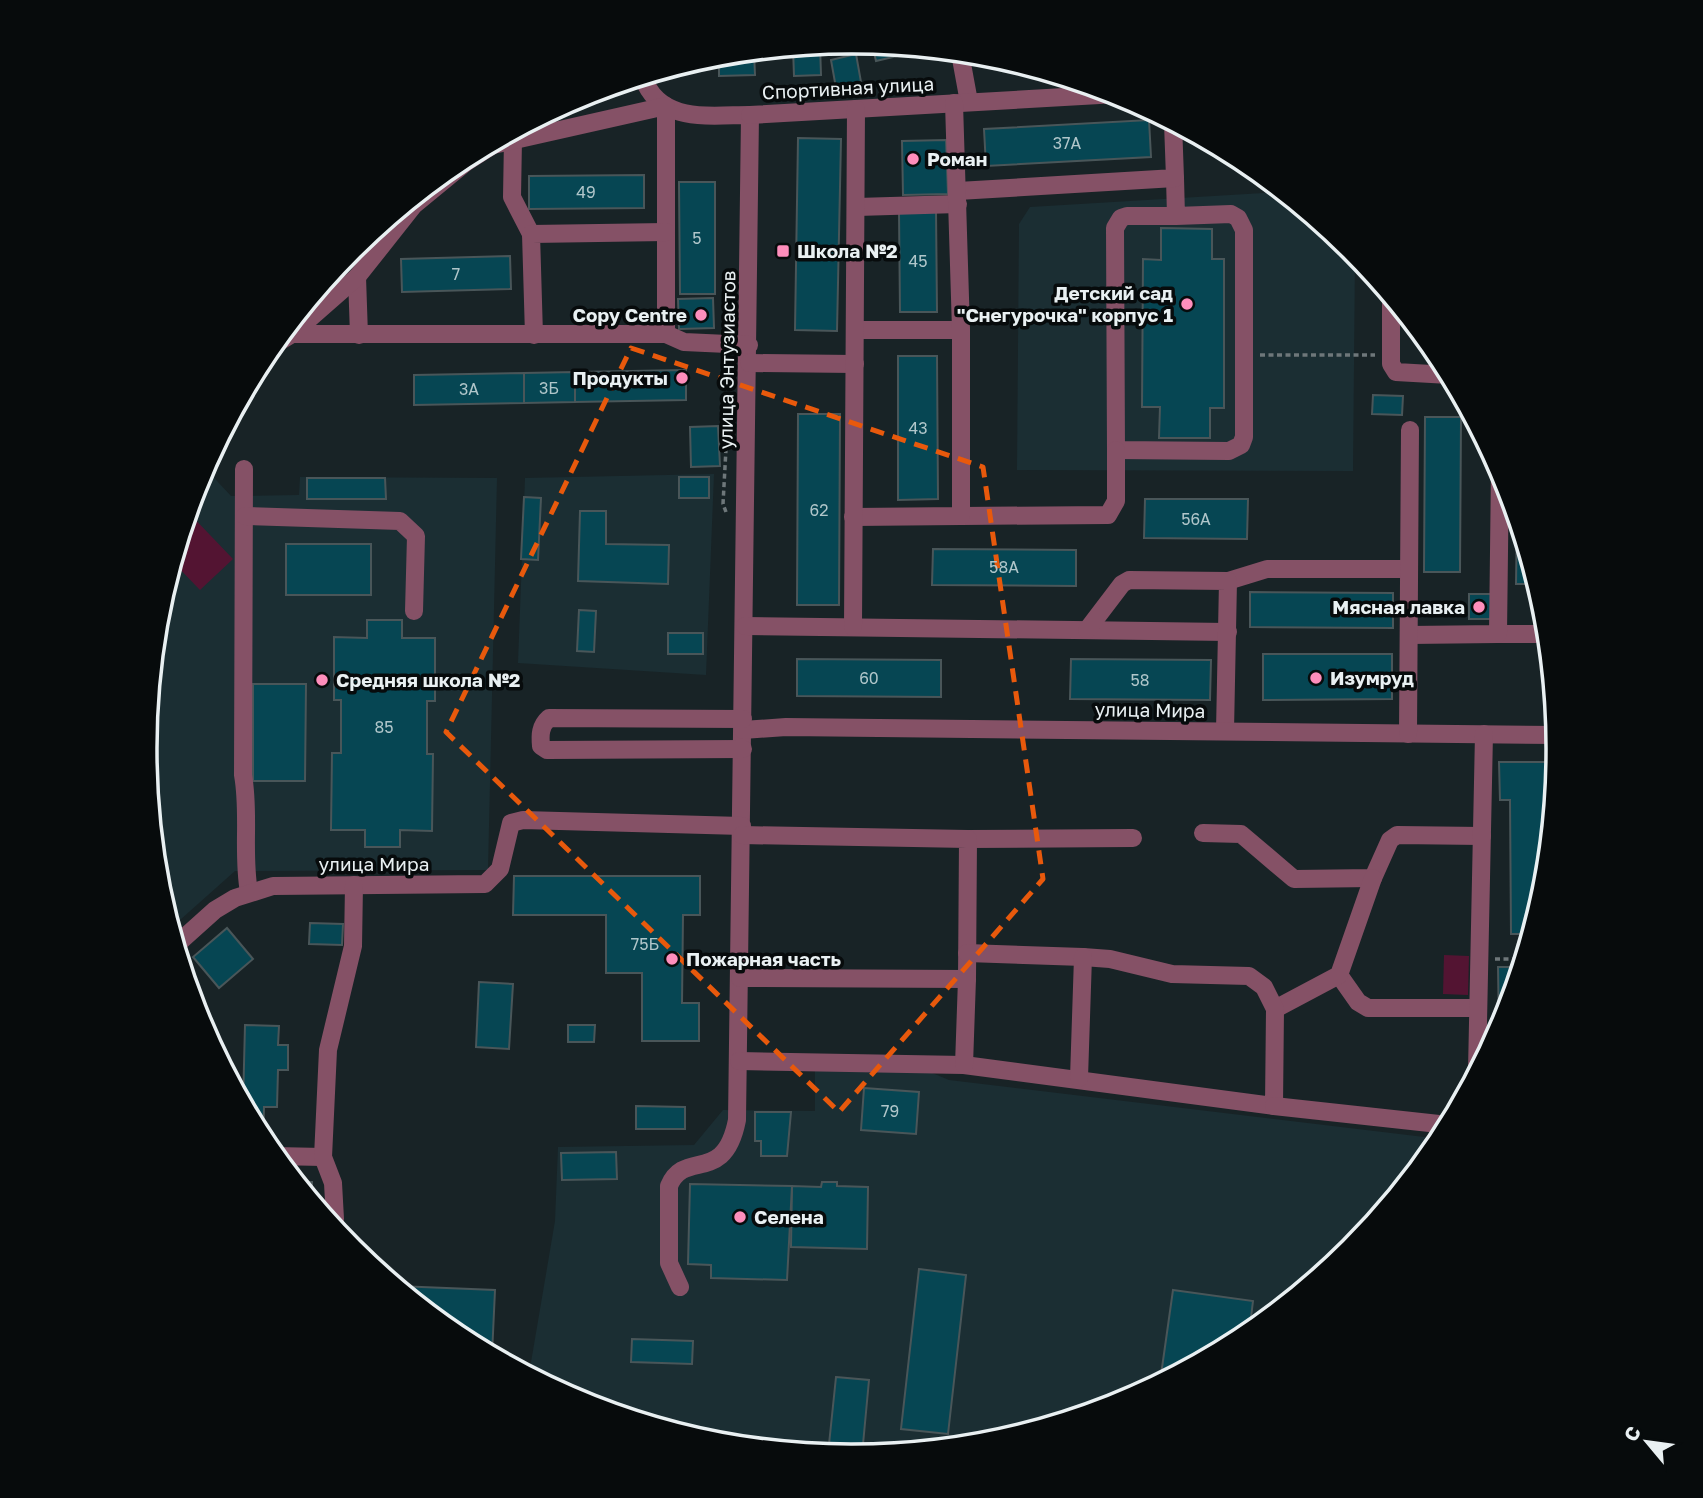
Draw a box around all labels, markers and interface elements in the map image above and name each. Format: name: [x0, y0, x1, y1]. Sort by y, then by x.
street label: Спортивная улица: [761, 72, 935, 103]
house number: 37А: [1053, 133, 1082, 153]
place label: Роман: [927, 147, 987, 170]
marker: Роман: [905, 151, 921, 167]
house number: 49: [576, 182, 596, 202]
house number: 5: [692, 228, 702, 248]
place label: Школа №2: [797, 239, 898, 262]
marker: Школа №2: [775, 243, 791, 259]
house number: 45: [908, 251, 928, 271]
house number: 7: [452, 264, 460, 284]
street label: улица Энтузиастов: [713, 270, 740, 450]
place label: Детский сад "Снегурочка" корпус 1: [957, 281, 1173, 326]
marker: Детский сад "Снегурочка" корпус 1: [1179, 296, 1195, 312]
place label: Copy Centre: [573, 303, 687, 326]
marker: Copy Centre: [693, 307, 709, 323]
place label: Продукты: [572, 366, 668, 389]
marker: Продукты: [674, 370, 690, 386]
house number: 3Б: [539, 378, 559, 398]
house number: 3А: [459, 379, 479, 399]
house number: 43: [908, 418, 928, 438]
house number: 62: [810, 500, 828, 520]
house number: 56А: [1181, 509, 1211, 529]
house number: 58А: [989, 557, 1019, 577]
place label: Мясная лавка: [1332, 595, 1465, 618]
marker: Мясная лавка: [1471, 599, 1487, 615]
place label: Изумруд: [1330, 666, 1414, 689]
place label: Средняя школа №2: [336, 668, 520, 691]
house number: 60: [859, 668, 879, 688]
house number: 58: [1130, 670, 1150, 690]
marker: Изумруд: [1308, 670, 1324, 686]
marker: Средняя школа №2: [314, 672, 330, 688]
street label: улица Мира: [1094, 697, 1206, 722]
house number: 85: [374, 717, 394, 737]
street label: улица Мира: [319, 852, 429, 875]
house number: 75Б: [631, 934, 659, 954]
place label: Пожарная часть: [686, 947, 842, 970]
marker: Пожарная часть: [664, 951, 680, 967]
house number: 79: [881, 1101, 899, 1121]
place label: Селена: [754, 1205, 824, 1228]
marker: Селена: [732, 1209, 748, 1225]
north arrow: [1612, 1407, 1682, 1477]
text: С: [1618, 1422, 1645, 1445]

